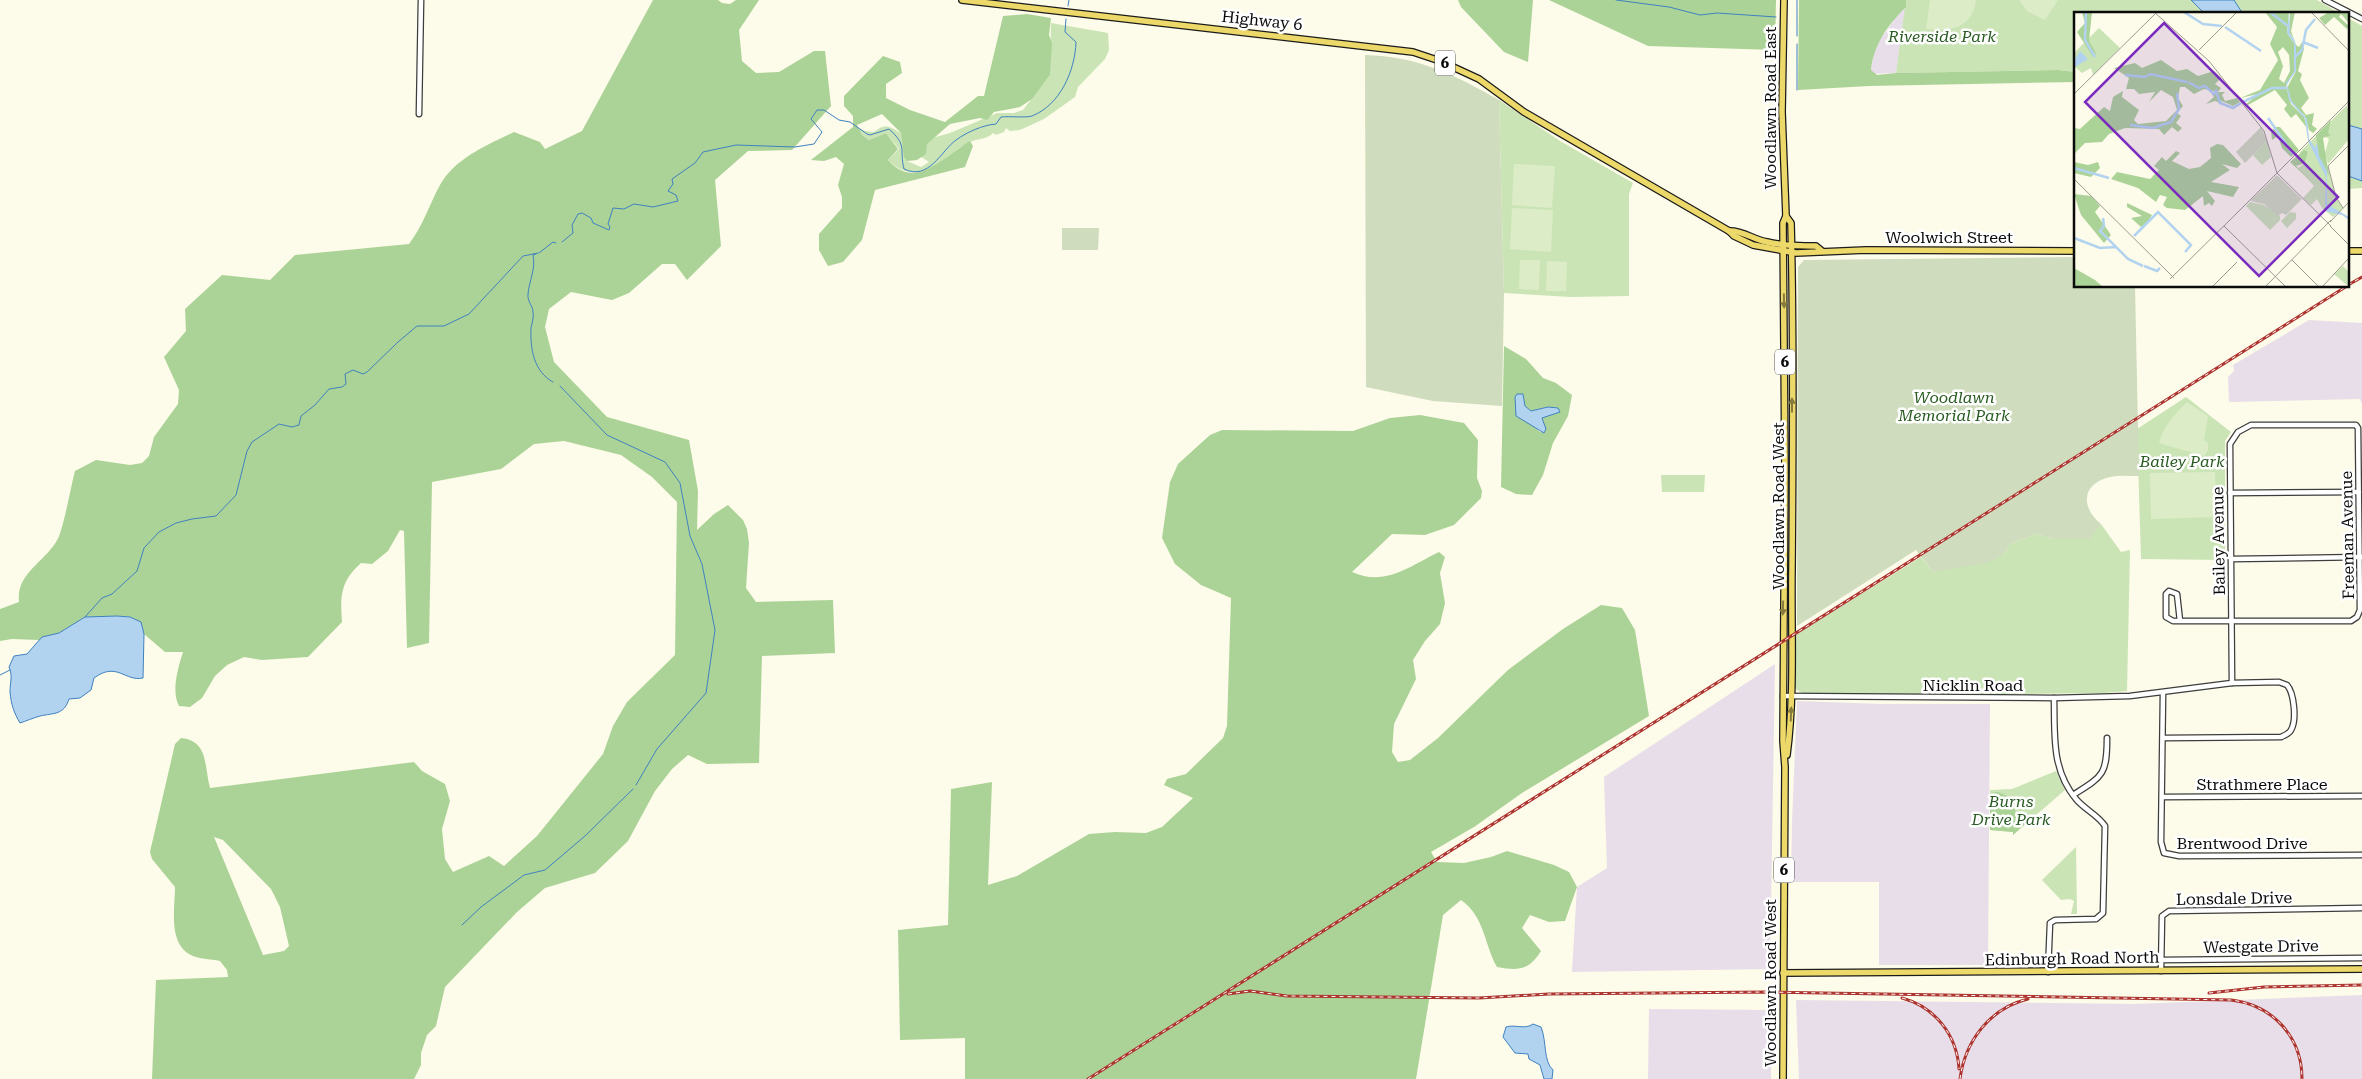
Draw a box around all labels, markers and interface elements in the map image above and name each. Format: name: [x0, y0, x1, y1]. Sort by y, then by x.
street label: Highway 6: [1220, 7, 1303, 34]
inset map: [2074, 12, 2350, 288]
street label: Woodlawn Road East: [1761, 27, 1780, 189]
park label: Riverside Park: [1887, 27, 1996, 46]
road number: 6: [1435, 50, 1455, 76]
street label: Woolwich Street: [1885, 228, 2013, 247]
one-way arrow: [1780, 294, 1788, 310]
road number: 6: [1775, 350, 1795, 374]
park label: Woodlawn Memorial Park: [1897, 388, 2010, 425]
one-way arrow: [1788, 397, 1796, 413]
street label: Woodlawn Road West: [1769, 422, 1788, 590]
park label: Bailey Park: [2138, 452, 2225, 471]
street label: Freeman Avenue: [2337, 470, 2358, 599]
street label: Bailey Avenue: [2208, 486, 2229, 596]
one-way arrow: [1779, 600, 1787, 616]
street label: Nicklin Road: [1923, 676, 2023, 695]
one-way arrow: [1787, 706, 1795, 722]
street label: Strathmere Place: [2196, 775, 2328, 794]
park label: Burns Drive Park: [1971, 792, 2051, 829]
street label: Brentwood Drive: [2177, 834, 2308, 853]
road number: 6: [1774, 858, 1794, 882]
street label: Lonsdale Drive: [2176, 888, 2292, 909]
street label: Woodlawn Road West: [1761, 899, 1780, 1067]
street label: Westgate Drive: [2203, 936, 2319, 957]
street label: Edinburgh Road North: [1984, 947, 2160, 970]

